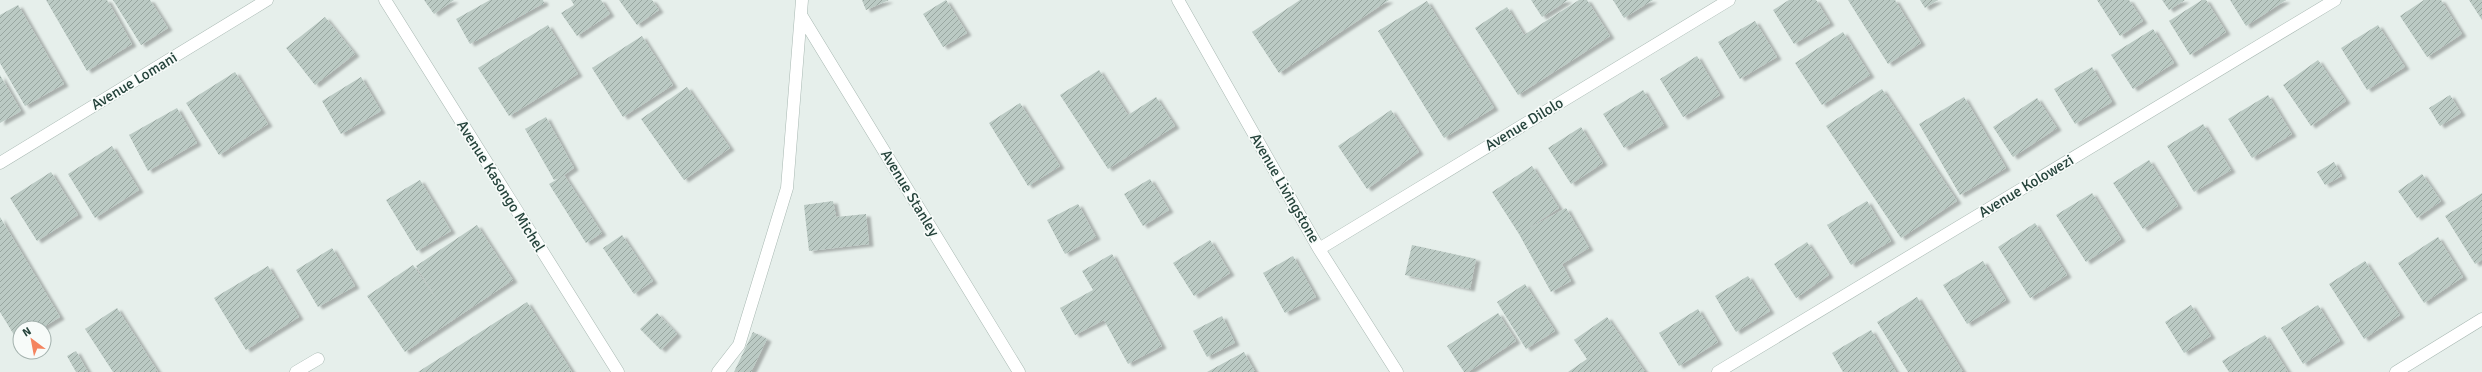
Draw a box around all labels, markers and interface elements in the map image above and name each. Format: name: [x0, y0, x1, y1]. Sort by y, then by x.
street label: Avenue Lomani: [88, 48, 180, 114]
street label: Avenue Dilolo: [1482, 93, 1567, 154]
street label: Avenue Kasongo Michel: [453, 117, 549, 255]
street label: Avenue Livingstone: [1246, 130, 1324, 246]
street label: Avenue Stanley: [877, 146, 943, 240]
street label: Avenue Kolowezi: [1975, 151, 2077, 221]
north arrow: [12, 320, 52, 360]
text: N: [20, 324, 34, 339]

